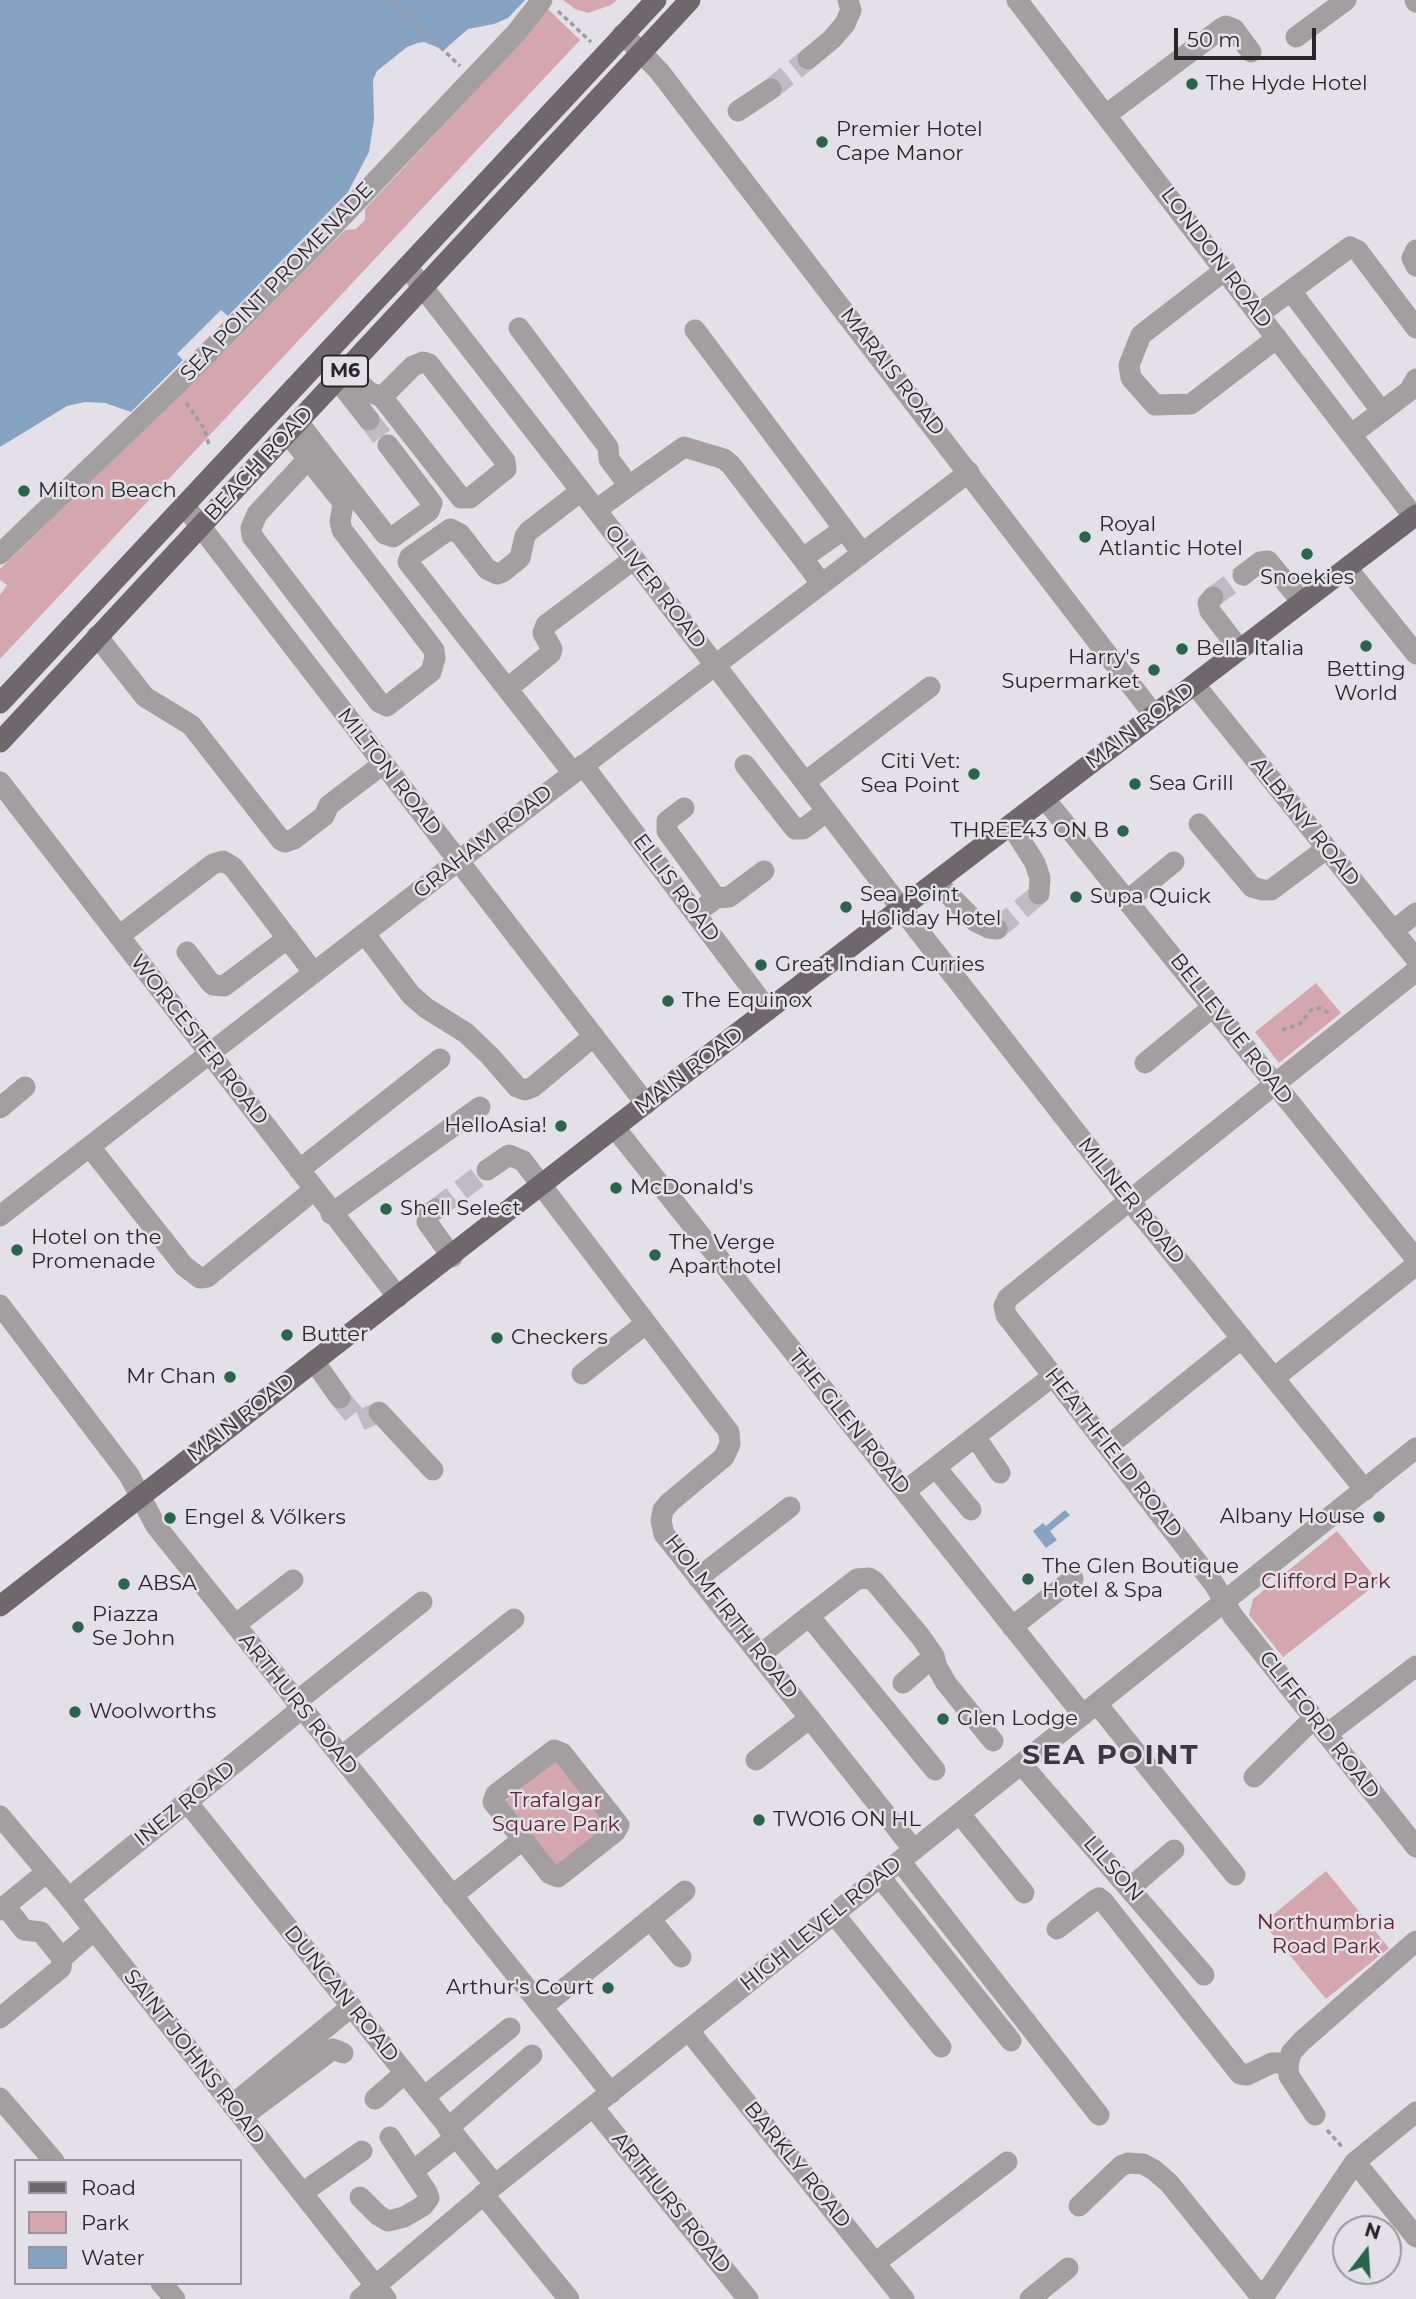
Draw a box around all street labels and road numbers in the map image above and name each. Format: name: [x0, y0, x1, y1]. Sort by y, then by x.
street label: SEA POINT PROMENADE: [175, 177, 379, 387]
street label: LONDON ROAD: [1155, 183, 1277, 333]
street label: MARAIS ROAD: [834, 303, 950, 441]
road number: M6: [322, 356, 368, 386]
street label: BEACH ROAD: [200, 402, 318, 526]
street label: OLIVER ROAD: [599, 520, 711, 654]
street label: MAIN ROAD: [1081, 677, 1199, 775]
street label: MILTON ROAD: [332, 703, 446, 841]
street label: ALBANY ROAD: [1245, 752, 1365, 892]
street label: GRAHAM ROAD: [409, 780, 557, 904]
street label: ELLIS ROAD: [627, 829, 725, 947]
street label: BELLEVUE ROAD: [1164, 949, 1298, 1109]
street label: WORCESTER ROAD: [125, 950, 273, 1130]
street label: MAIN ROAD: [630, 1022, 748, 1120]
street label: MILNER ROAD: [1072, 1133, 1190, 1269]
street label: THE GLEN ROAD: [783, 1345, 915, 1499]
street label: HEATHFIELD ROAD: [1039, 1363, 1187, 1543]
street label: MAIN ROAD: [182, 1368, 300, 1468]
street label: HOLMFIRTH ROAD: [659, 1530, 803, 1704]
street label: ARTHURS ROAD: [233, 1628, 363, 1780]
street label: CLIFFORD ROAD: [1253, 1646, 1385, 1804]
street label: INEZ ROAD: [130, 1756, 240, 1852]
street label: LILSON: [1078, 1831, 1148, 1907]
street label: HIGH LEVEL ROAD: [735, 1851, 907, 1997]
street label: DUNCAN ROAD: [278, 1921, 404, 2067]
street label: SAINT JOHNS ROAD: [118, 1965, 270, 2149]
street label: BARKLY ROAD: [738, 2097, 856, 2233]
street label: ARTHURS ROAD: [606, 2127, 736, 2279]

